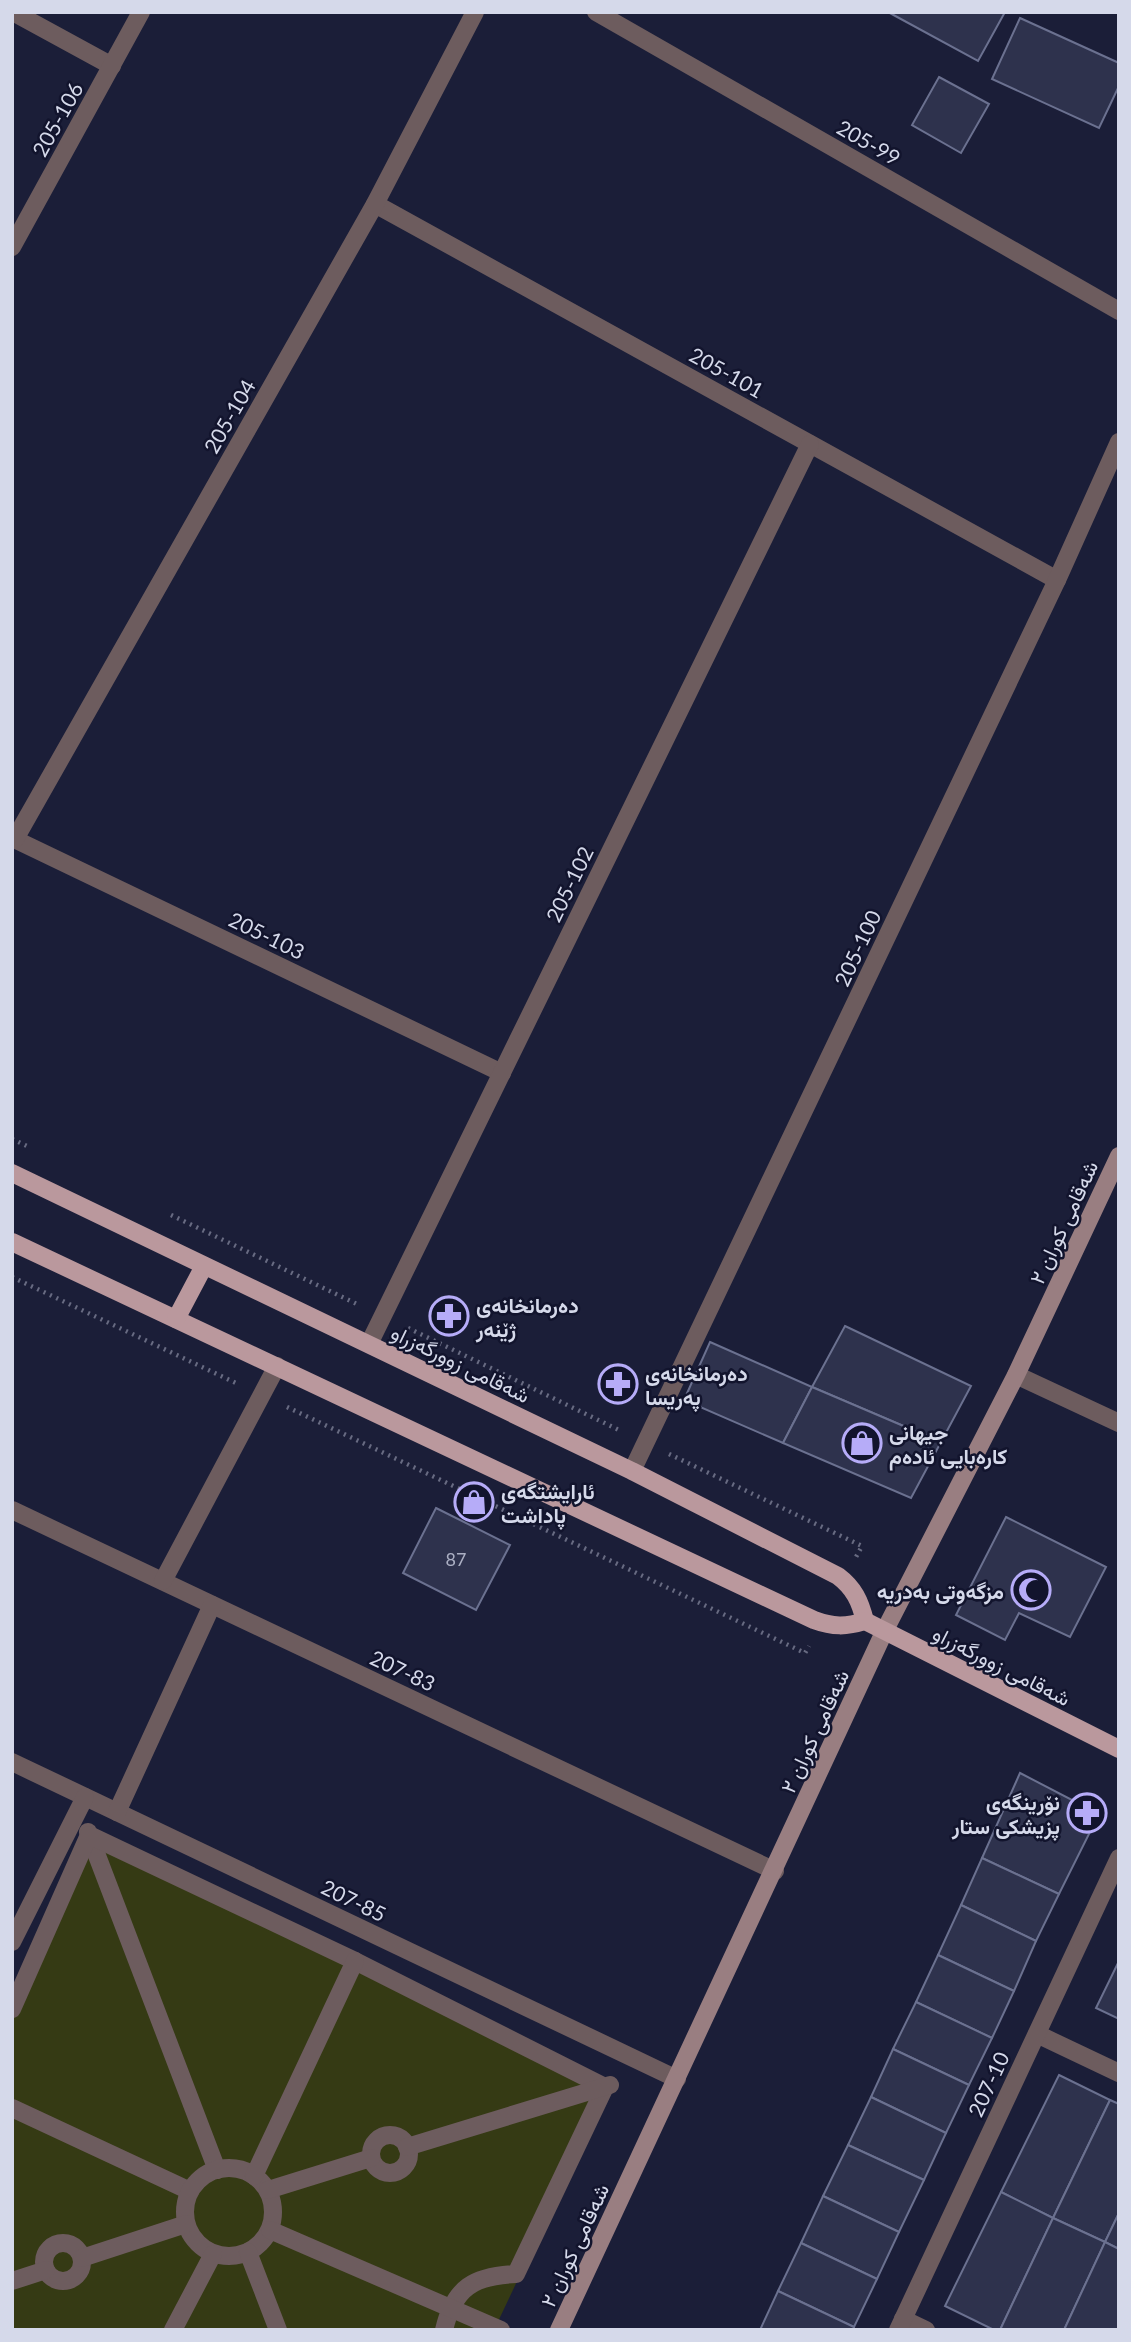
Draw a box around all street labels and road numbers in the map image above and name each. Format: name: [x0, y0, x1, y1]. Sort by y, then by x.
street label: 205-106: [26, 78, 88, 160]
street label: 205-99: [833, 114, 905, 170]
street label: 205-101: [686, 341, 768, 403]
street label: 205-104: [198, 375, 260, 457]
street label: 205-102: [540, 842, 598, 926]
street label: 205-103: [225, 906, 309, 964]
street label: 205-100: [829, 906, 885, 990]
street label: شەقامی کوران ٢: [1024, 1156, 1104, 1288]
street label: شەقامی زوورگەزراو: [387, 1319, 534, 1409]
street label: شەقامی زوورگەزراو: [928, 1620, 1075, 1712]
street label: 207-83: [367, 1644, 439, 1696]
street label: شەقامی کوران ٢: [775, 1665, 855, 1797]
street label: 207-85: [318, 1874, 390, 1926]
street label: 207-10: [962, 2048, 1014, 2120]
street label: شەقامی کوران ٢: [535, 2179, 615, 2311]

